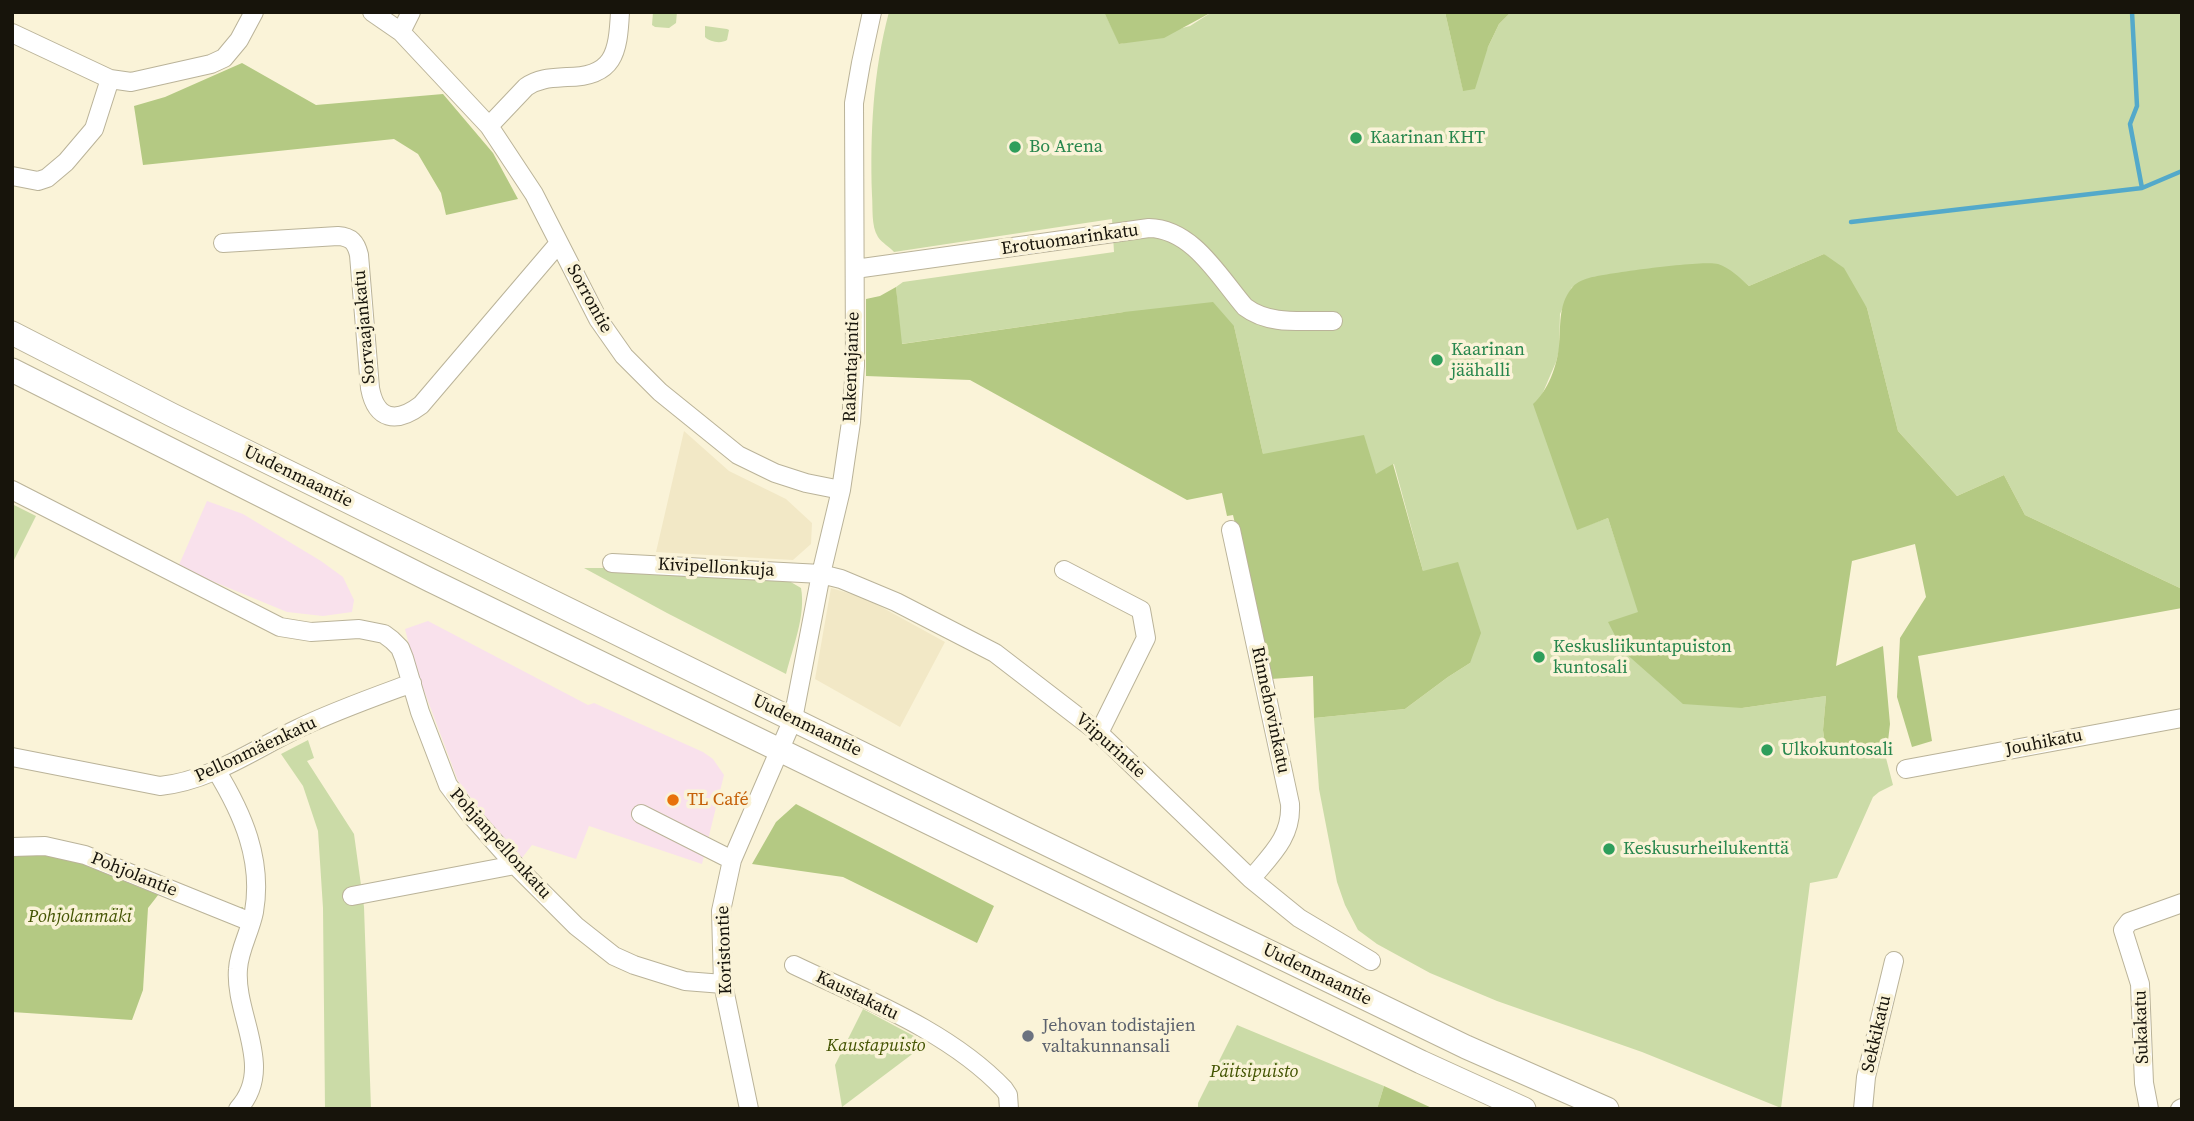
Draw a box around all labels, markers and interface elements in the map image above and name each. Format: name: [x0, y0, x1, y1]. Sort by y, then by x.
place label: Kaarinan KHT: [1370, 127, 1485, 149]
marker: Kaarinan KHT: [1348, 130, 1364, 146]
place label: Bo Arena: [1029, 136, 1103, 158]
marker: Bo Arena: [1007, 139, 1023, 155]
street label: Erotuomarinkatu: [1000, 220, 1140, 260]
street label: Sorrontie: [561, 261, 617, 337]
street label: Sorvaajankatu: [349, 269, 381, 385]
street label: Rakentajantie: [839, 311, 865, 423]
place label: Kaarinan jäähalli: [1451, 339, 1525, 382]
marker: Kaarinan jäähalli: [1429, 352, 1445, 368]
street label: Uudenmaantie: [240, 441, 356, 513]
street label: Kivipellonkuja: [657, 554, 775, 582]
place label: Keskusliikuntapuiston kuntosali: [1553, 636, 1732, 678]
street label: Rinnehovinkatu: [1246, 645, 1294, 775]
marker: Keskusliikuntapuiston kuntosali: [1531, 649, 1547, 665]
street label: Uudenmaantie: [749, 690, 865, 762]
street label: Viipurintie: [1070, 709, 1150, 783]
street label: Pellonmäenkatu: [192, 712, 320, 788]
street label: Jouhikatu: [2004, 725, 2084, 761]
place label: Ulkokuntosali: [1781, 739, 1893, 761]
marker: Ulkokuntosali: [1759, 742, 1775, 758]
street label: Pohjanpellonkatu: [445, 784, 555, 904]
place label: TL Café: [687, 789, 749, 811]
marker: TL Café: [665, 792, 681, 808]
place label: Keskusurheilukenttä: [1623, 838, 1789, 860]
marker: Keskusurheilukenttä: [1601, 841, 1617, 857]
street label: Pohjolantie: [88, 848, 180, 902]
street label: Koristontie: [713, 905, 737, 995]
park label: Pohjolanmäki: [28, 906, 132, 928]
street label: Uudenmaantie: [1259, 939, 1375, 1011]
street label: Kaustakatu: [812, 967, 902, 1025]
street label: Sukakatu: [2130, 990, 2154, 1064]
street label: Sekkikatu: [1858, 993, 1896, 1075]
place label: Jehovan todistajien valtakunnansali: [1042, 1015, 1196, 1058]
marker: Jehovan todistajien valtakunnansali: [1020, 1028, 1036, 1044]
park label: Kaustapuisto: [826, 1035, 926, 1057]
park label: Päitsipuisto: [1210, 1061, 1298, 1083]

